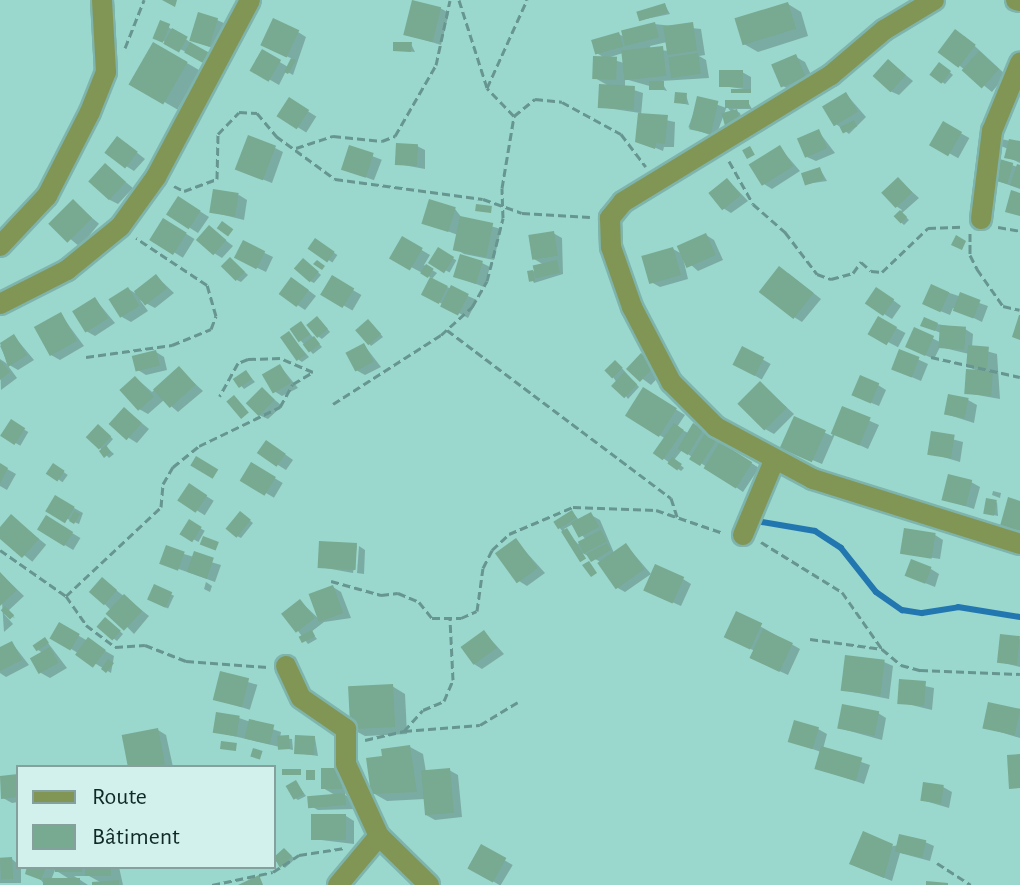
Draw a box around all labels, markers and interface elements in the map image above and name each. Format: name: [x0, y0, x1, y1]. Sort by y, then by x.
legend: [16, 765, 276, 869]
text: Route: [92, 785, 147, 809]
text: Bâtiment: [92, 825, 180, 849]

